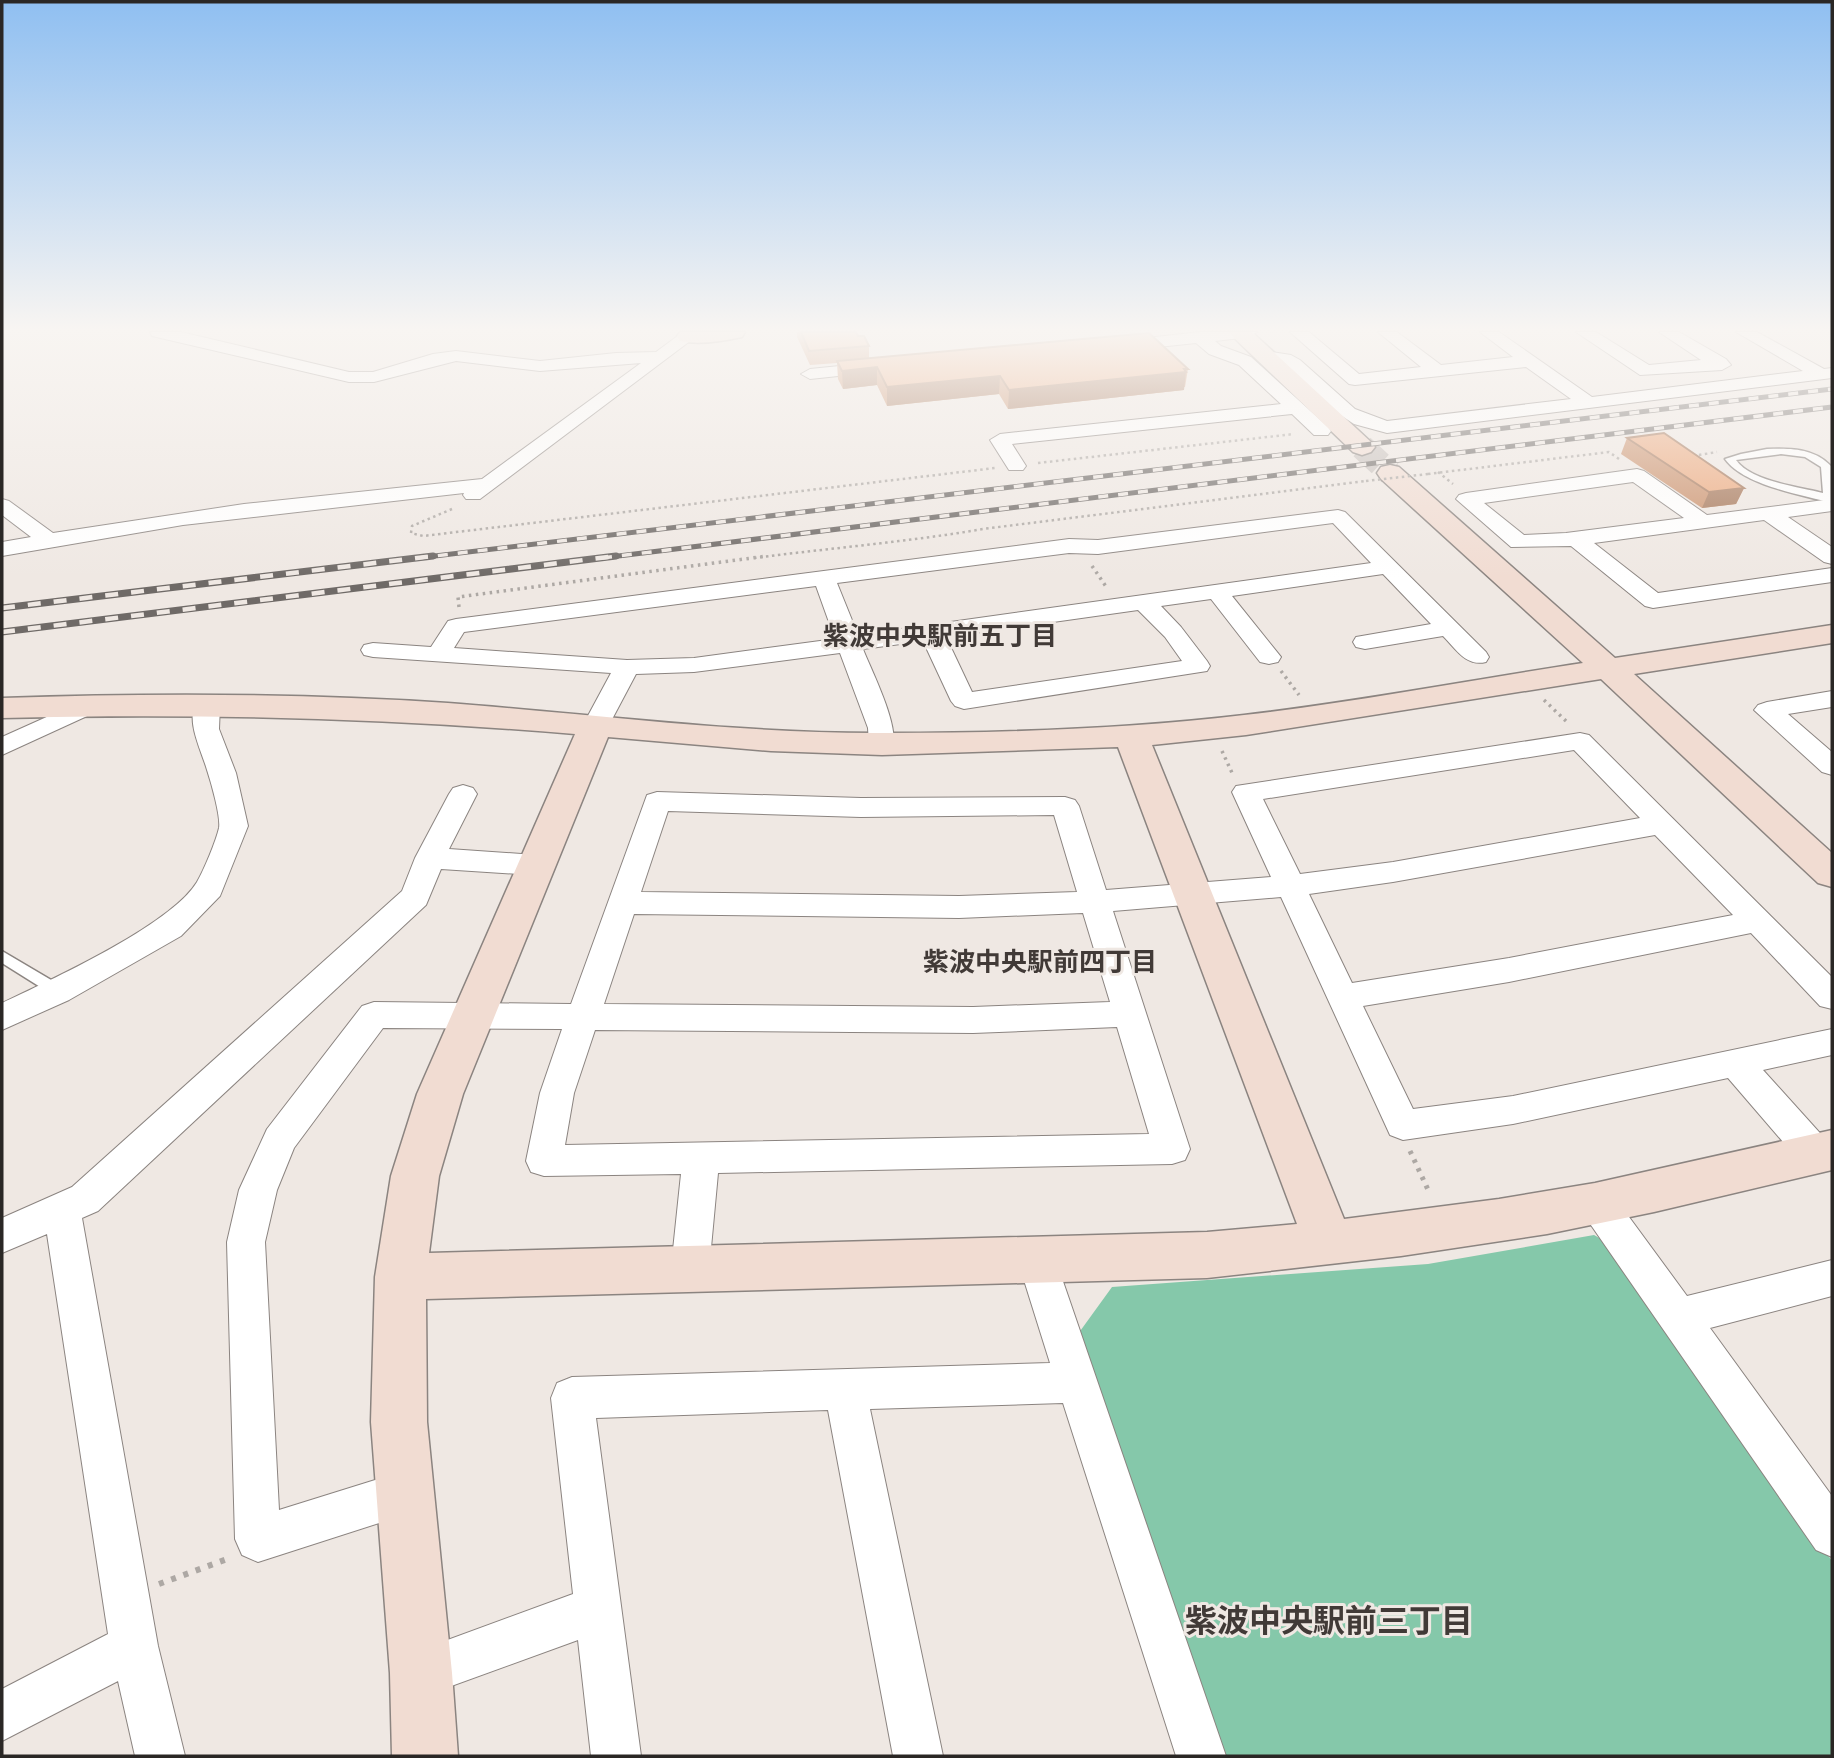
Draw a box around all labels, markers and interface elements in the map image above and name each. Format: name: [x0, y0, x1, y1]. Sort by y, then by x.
district label: 紫波中央駅前五丁目: [823, 621, 1057, 651]
district label: 紫波中央駅前四丁目: [923, 947, 1157, 977]
district label: 紫波中央駅前三丁目: [1185, 1602, 1473, 1640]

